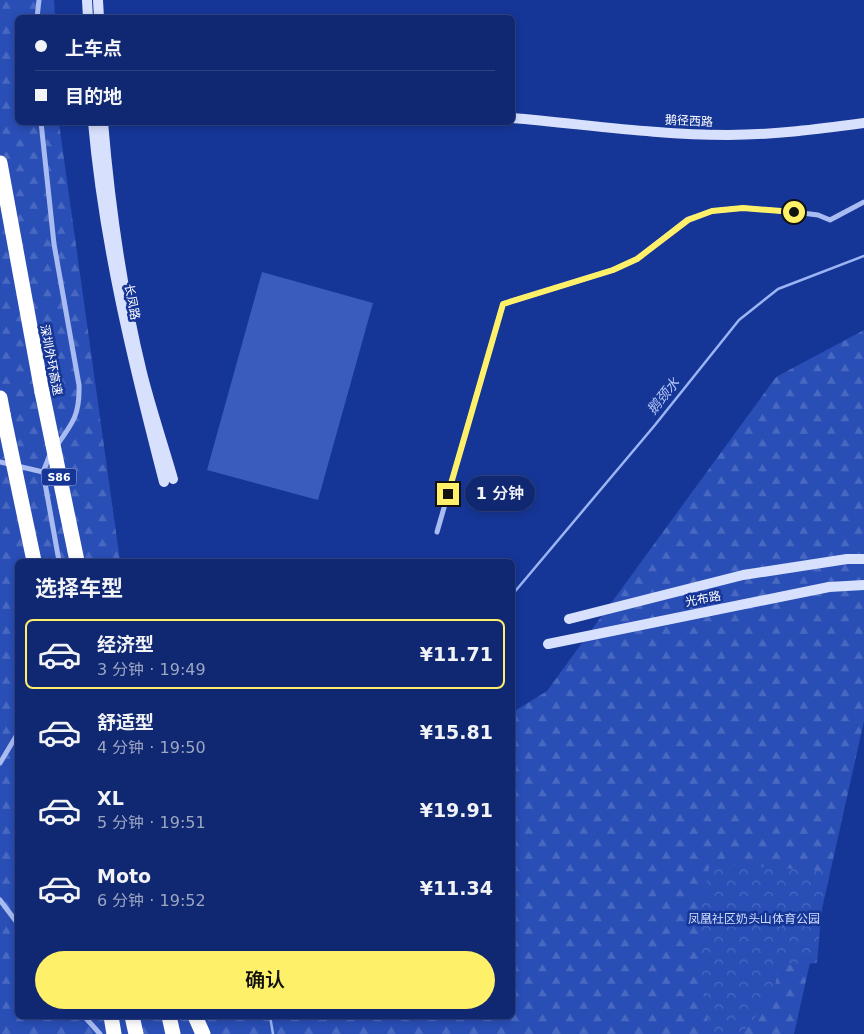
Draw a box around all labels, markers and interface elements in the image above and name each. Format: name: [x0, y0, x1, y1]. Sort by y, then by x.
text: 上车点: [65, 37, 122, 59]
text: 目的地: [65, 85, 122, 107]
street label: 鹅径西路: [665, 113, 713, 129]
route start: [783, 201, 805, 223]
street label: 长凤路: [122, 283, 142, 321]
street label: 深圳外环高速: [37, 323, 65, 397]
water label: 鹅颈水: [644, 374, 683, 417]
road number: S86: [42, 468, 76, 486]
callout: 1 分钟: [466, 476, 536, 512]
route end: [437, 483, 459, 505]
text: 1 分钟: [476, 484, 524, 503]
text: 选择车型: [35, 576, 123, 601]
street label: 光布路: [684, 589, 722, 609]
icon: car: [37, 632, 82, 677]
text: 经济型: [97, 633, 154, 655]
text: ¥11.71: [420, 643, 493, 665]
text: 3 分钟 · 19:49: [97, 660, 206, 679]
icon: car: [37, 710, 82, 755]
text: 舒适型: [97, 711, 154, 733]
text: ¥15.81: [420, 721, 493, 743]
text: 4 分钟 · 19:50: [97, 738, 206, 757]
text: XL: [97, 787, 124, 809]
icon: car: [37, 788, 82, 833]
text: ¥19.91: [420, 799, 493, 821]
text: 5 分钟 · 19:51: [97, 813, 206, 832]
text: Moto: [97, 865, 151, 887]
icon: car: [37, 866, 82, 911]
text: ¥11.34: [420, 877, 493, 899]
text: 6 分钟 · 19:52: [97, 891, 206, 910]
park label: 凤凰社区奶头山体育公园: [688, 912, 820, 926]
button: 确认: [35, 951, 495, 1009]

